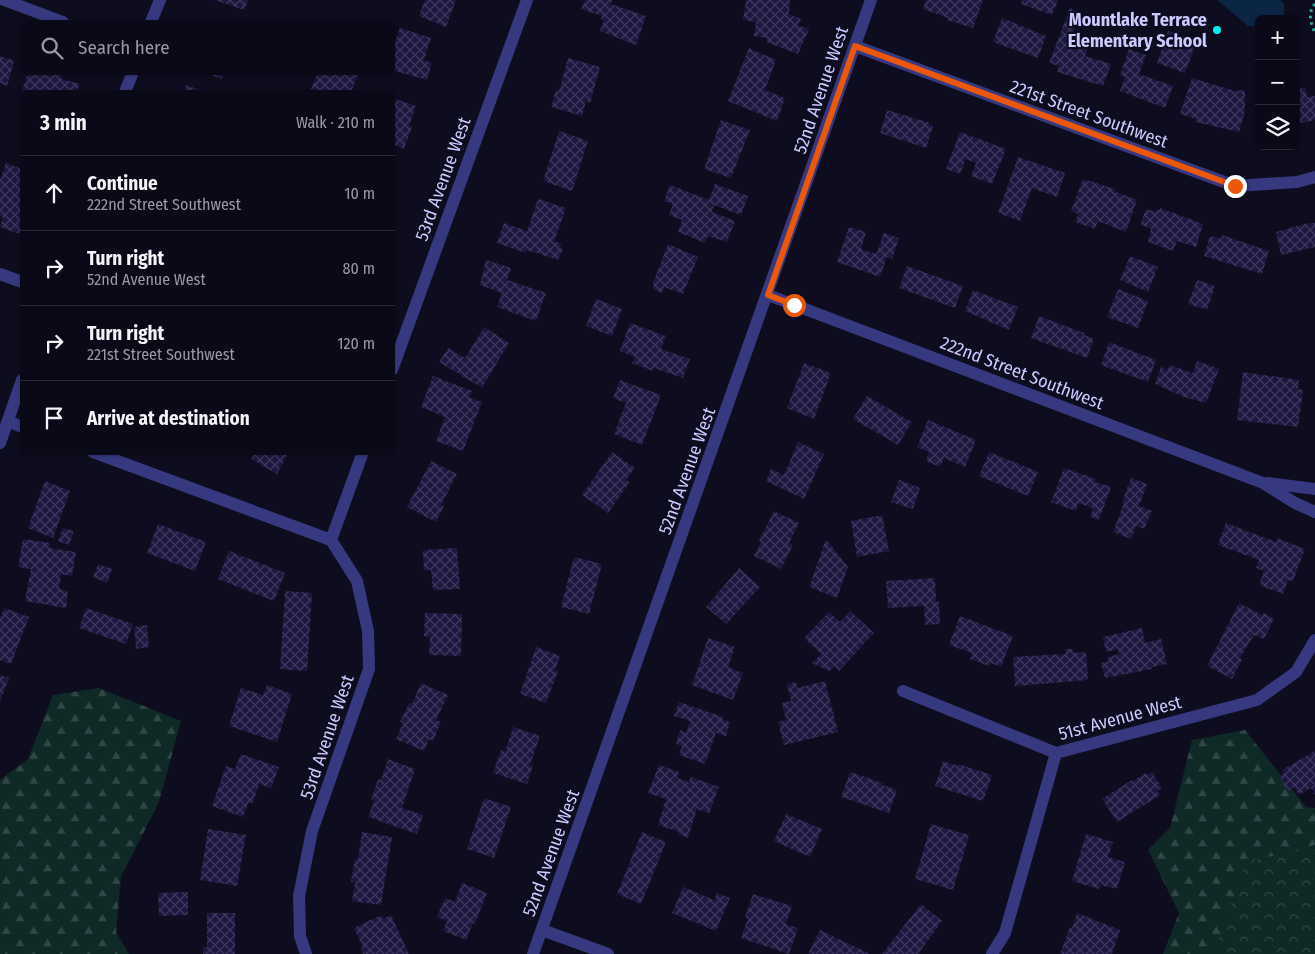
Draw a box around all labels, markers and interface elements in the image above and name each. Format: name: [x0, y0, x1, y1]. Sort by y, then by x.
place label: Mountlake Terrace Elementary School: [1068, 9, 1207, 52]
map controls: [1255, 15, 1300, 150]
button: +: [1255, 15, 1300, 60]
search box: [20, 20, 395, 75]
street label: 52nd Avenue West: [789, 23, 853, 157]
marker: Mountlake Terrace Elementary School: [1211, 24, 1223, 36]
icon: search: [38, 34, 66, 62]
text: Search here: [78, 36, 170, 59]
button: −: [1255, 60, 1300, 105]
street label: 221st Street Southwest: [1007, 75, 1171, 153]
button: layers: [1255, 105, 1300, 150]
text: 3 min: [40, 110, 87, 136]
text: Walk · 210 m: [296, 113, 375, 132]
street label: 53rd Avenue West: [410, 114, 476, 244]
text: Continue: [87, 172, 158, 195]
route end: [1224, 175, 1247, 198]
icon: ahead: [40, 179, 68, 207]
text: 10 m: [344, 184, 375, 203]
text: 222nd Street Southwest: [87, 195, 241, 214]
text: Turn right: [87, 247, 164, 270]
icon: right: [40, 254, 68, 282]
text: 80 m: [343, 259, 375, 278]
text: 52nd Avenue West: [87, 270, 206, 289]
route start: [783, 294, 806, 317]
text: Turn right: [87, 322, 164, 345]
icon: right: [40, 329, 68, 357]
street label: 222nd Street Southwest: [937, 332, 1107, 414]
text: 120 m: [337, 334, 375, 353]
text: 221st Street Southwest: [87, 345, 235, 364]
icon: arrive: [40, 404, 68, 432]
street label: 52nd Avenue West: [654, 404, 720, 537]
text: Arrive at destination: [87, 407, 250, 430]
street label: 53rd Avenue West: [295, 672, 359, 802]
street label: 51st Avenue West: [1056, 691, 1184, 745]
street label: 52nd Avenue West: [518, 786, 584, 919]

